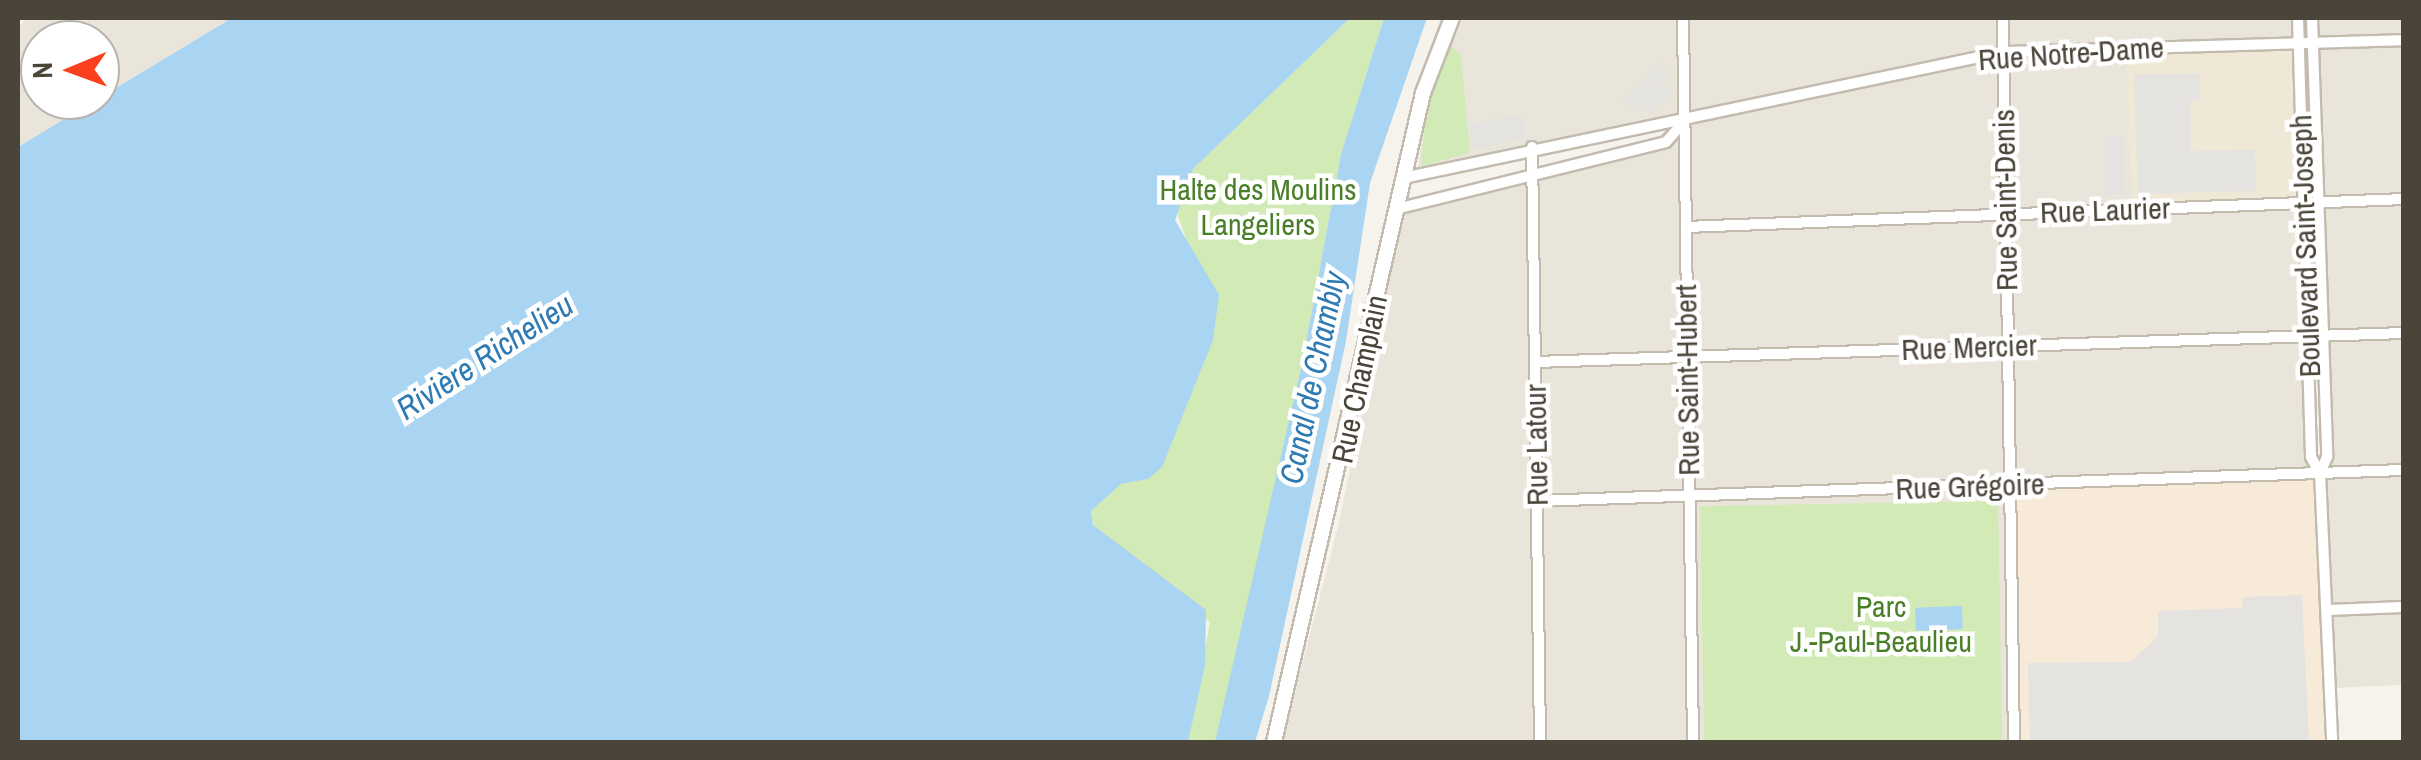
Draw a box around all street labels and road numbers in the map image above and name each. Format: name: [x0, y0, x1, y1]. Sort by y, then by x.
street label: Rue Notre-Dame: [1977, 29, 2165, 77]
street label: Rue Saint-Denis: [1985, 109, 2025, 291]
street label: Boulevard Saint-Joseph: [2282, 114, 2328, 378]
street label: Rue Laurier: [2039, 190, 2171, 230]
street label: Rue Saint-Hubert: [1667, 284, 1707, 476]
street label: Rue Champlain: [1324, 292, 1394, 466]
street label: Rue Mercier: [1901, 327, 2037, 367]
street label: Rue Latour: [1517, 384, 1555, 506]
street label: Rue Grégoire: [1895, 465, 2045, 507]

